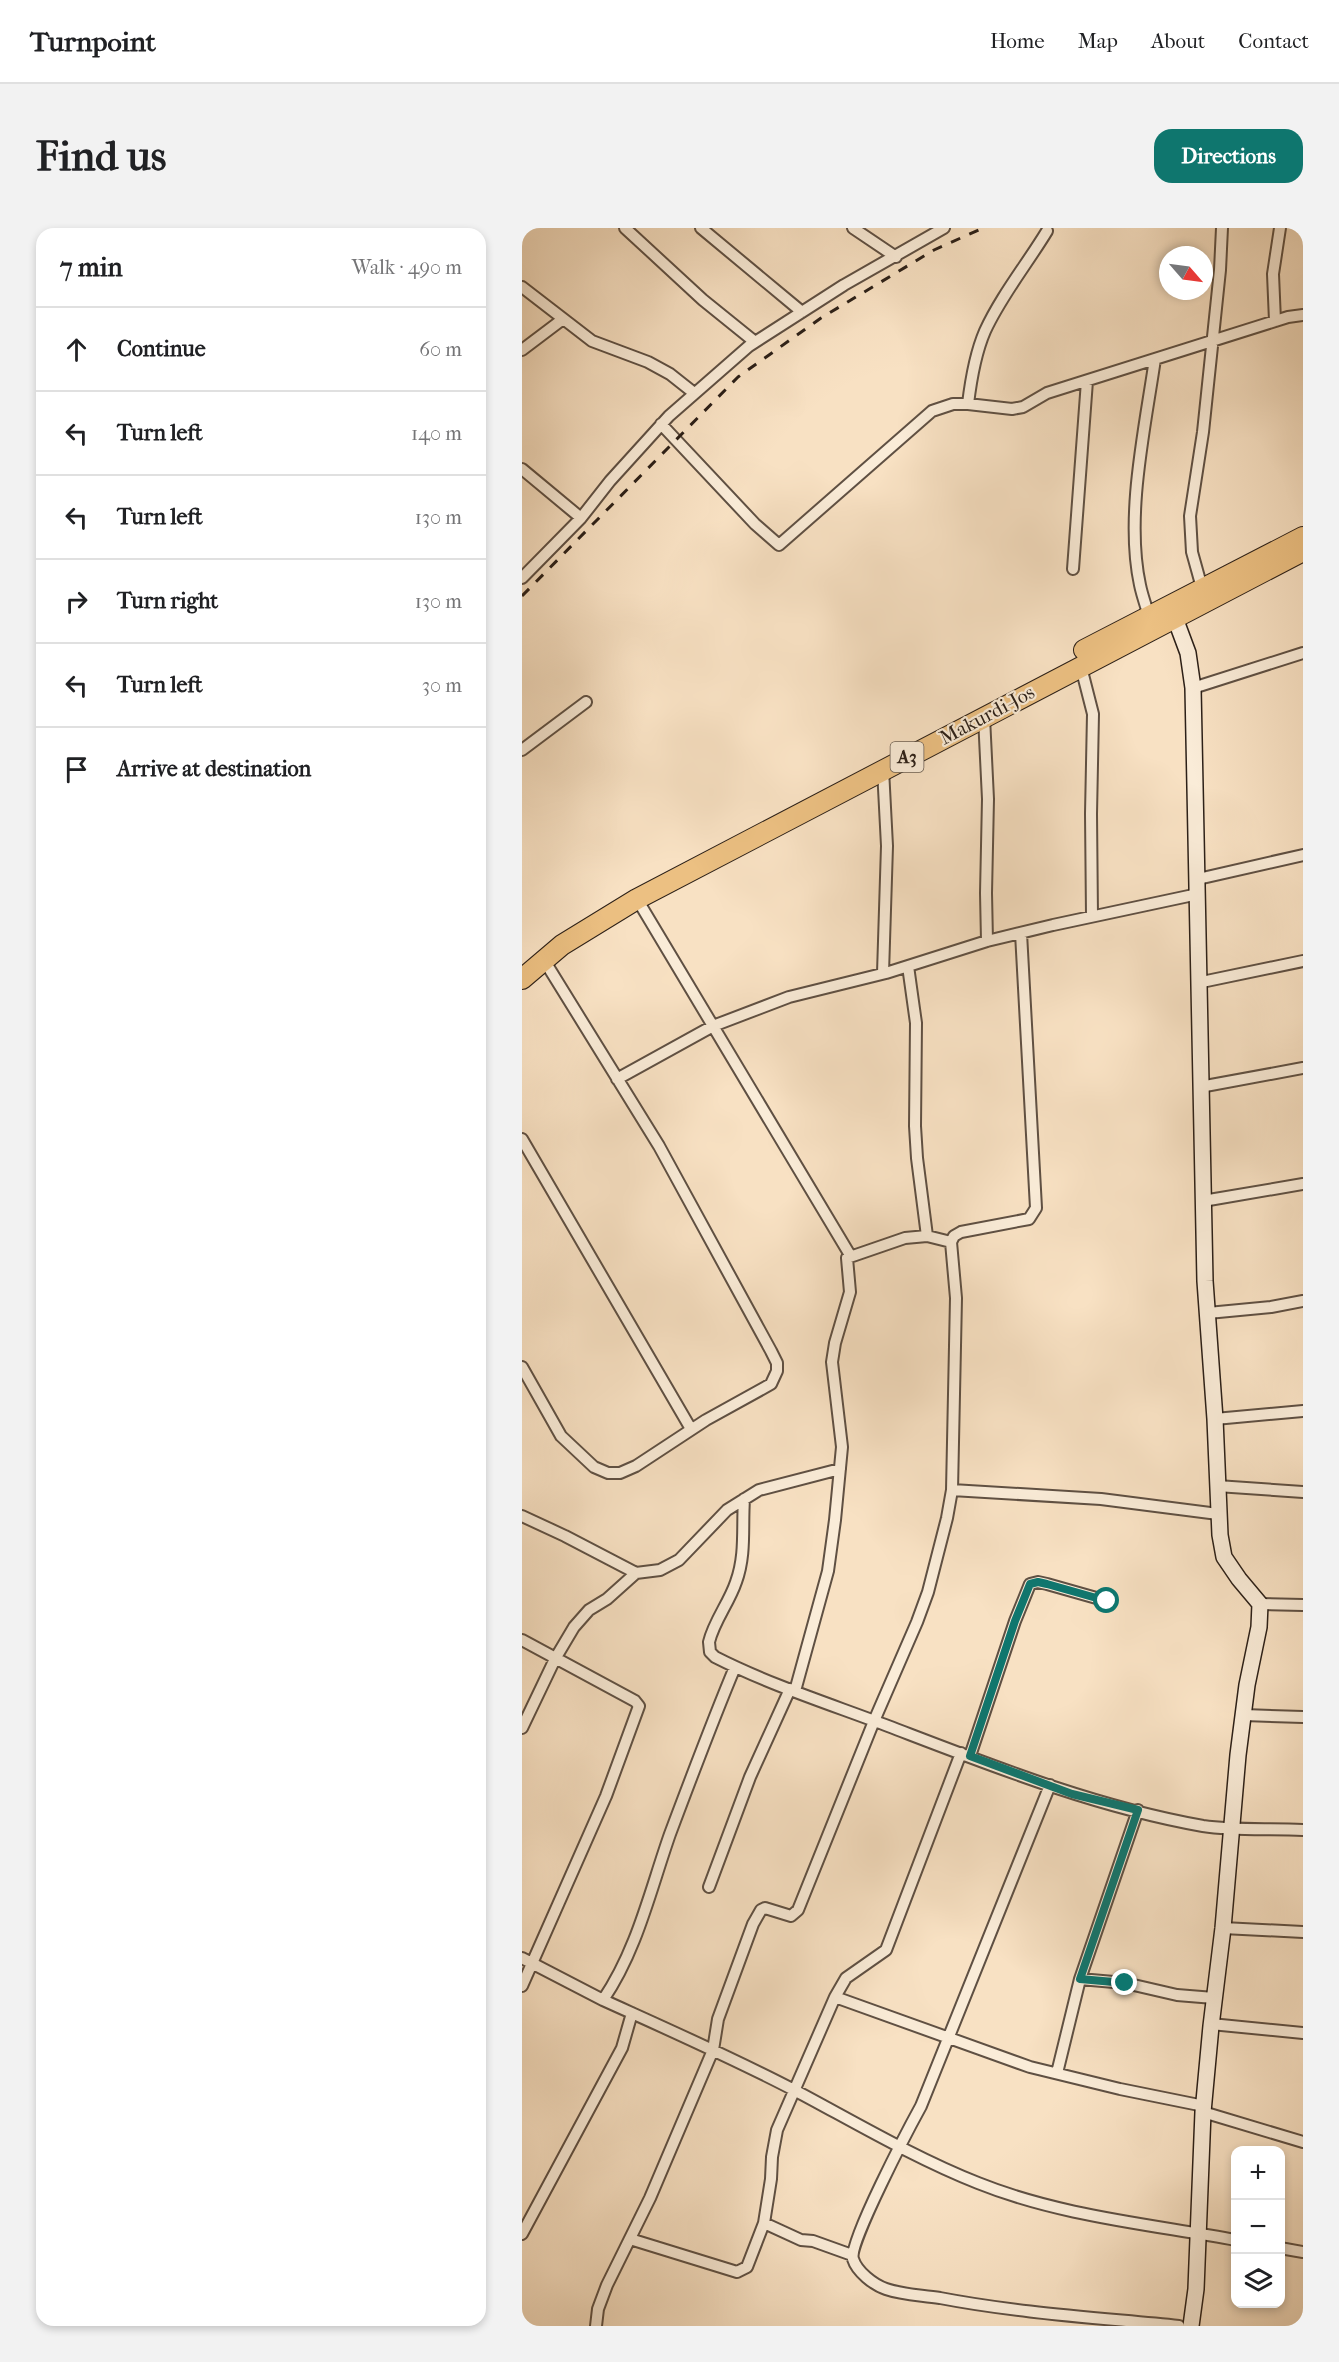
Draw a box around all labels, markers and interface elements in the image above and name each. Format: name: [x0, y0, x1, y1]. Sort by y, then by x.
text: Turnpoint: [30, 25, 156, 58]
text: Home: [990, 29, 1045, 53]
text: Map: [1078, 29, 1118, 53]
text: About: [1151, 29, 1205, 53]
text: Contact: [1238, 29, 1309, 53]
button: Directions: [1154, 129, 1303, 183]
text: Find us: [36, 132, 166, 181]
north arrow: [1159, 246, 1213, 300]
text: 7 min: [60, 252, 123, 283]
text: Walk · 490 m: [352, 256, 462, 279]
icon: ahead: [60, 333, 93, 366]
text: Continue: [117, 336, 206, 362]
text: 60 m: [419, 338, 462, 361]
icon: left: [60, 417, 93, 450]
text: Turn left: [117, 420, 203, 446]
text: 140 m: [411, 422, 462, 445]
icon: left: [60, 501, 93, 534]
text: Turn left: [117, 504, 203, 530]
text: 130 m: [415, 506, 462, 529]
icon: right: [60, 585, 93, 618]
text: Turn right: [117, 588, 218, 614]
text: 130 m: [415, 590, 462, 613]
icon: left: [60, 669, 93, 702]
text: Turn left: [117, 672, 203, 698]
text: 30 m: [422, 674, 462, 697]
street label: Makurdi-Jos: [936, 680, 1038, 750]
road number: A3: [890, 742, 924, 772]
icon: arrive: [60, 753, 93, 786]
text: Arrive at destination: [117, 756, 311, 782]
route start: [1093, 1587, 1119, 1613]
route end: [1111, 1969, 1137, 1995]
map controls: [1231, 2146, 1285, 2308]
button: +: [1231, 2146, 1285, 2200]
button: −: [1231, 2200, 1285, 2254]
button: layers: [1231, 2254, 1285, 2308]

